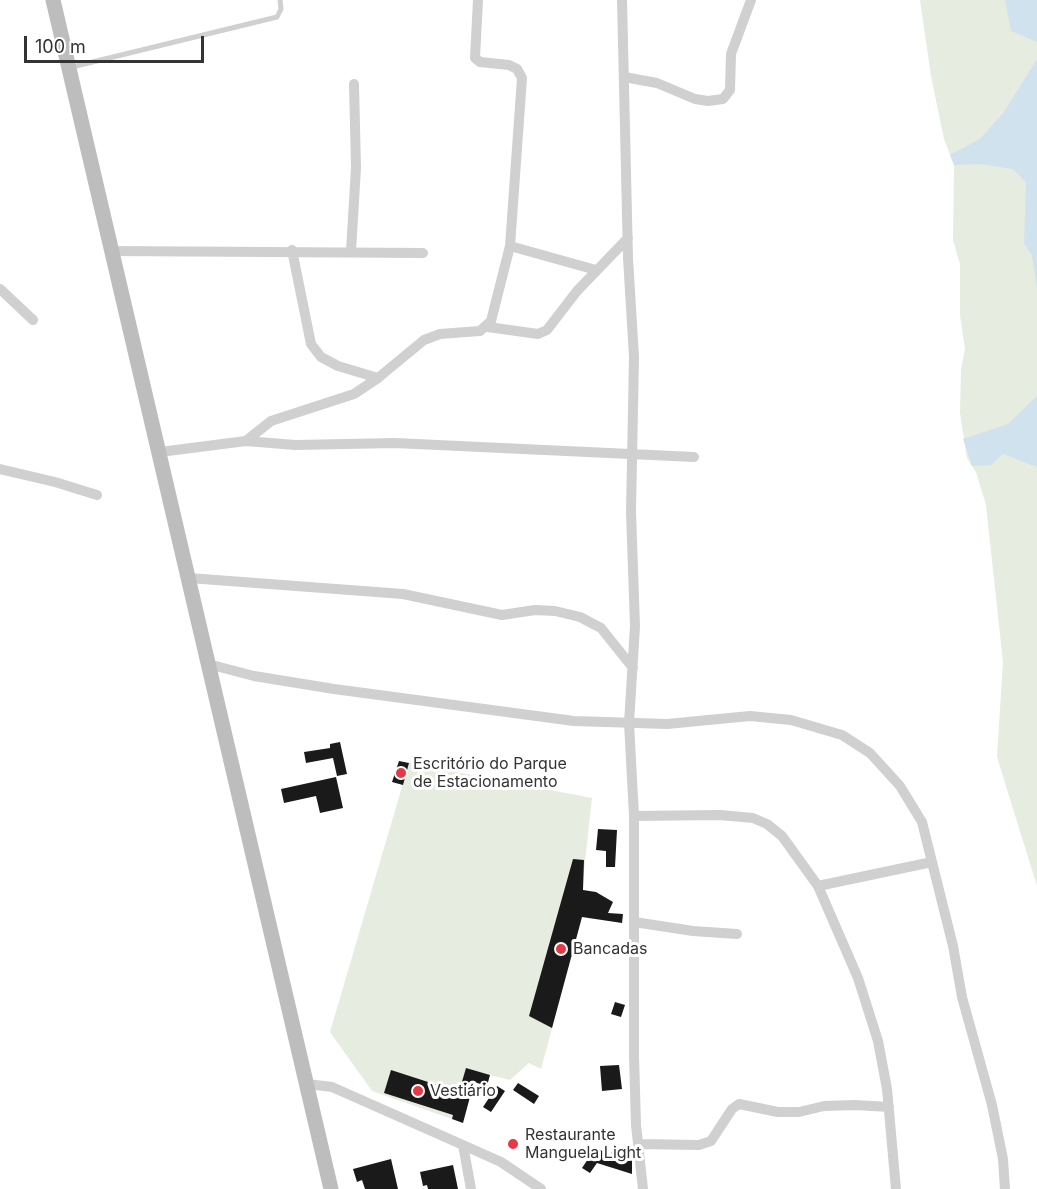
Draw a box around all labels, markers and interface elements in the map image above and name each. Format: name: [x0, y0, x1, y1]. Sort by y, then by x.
scale bar: [27, 24, 207, 62]
text: 100 m: [35, 36, 86, 57]
place label: Escritório do Parque de Estacionamento: [413, 754, 567, 792]
marker: Escritório do Parque de Estacionamento: [394, 766, 408, 780]
place label: Bancadas: [573, 939, 647, 959]
marker: Bancadas: [554, 942, 568, 956]
place label: Vestiário: [430, 1081, 496, 1101]
marker: Vestiário: [411, 1084, 425, 1098]
place label: Restaurante Manguela Light: [525, 1125, 641, 1163]
marker: Restaurante Manguela Light: [506, 1137, 520, 1151]

